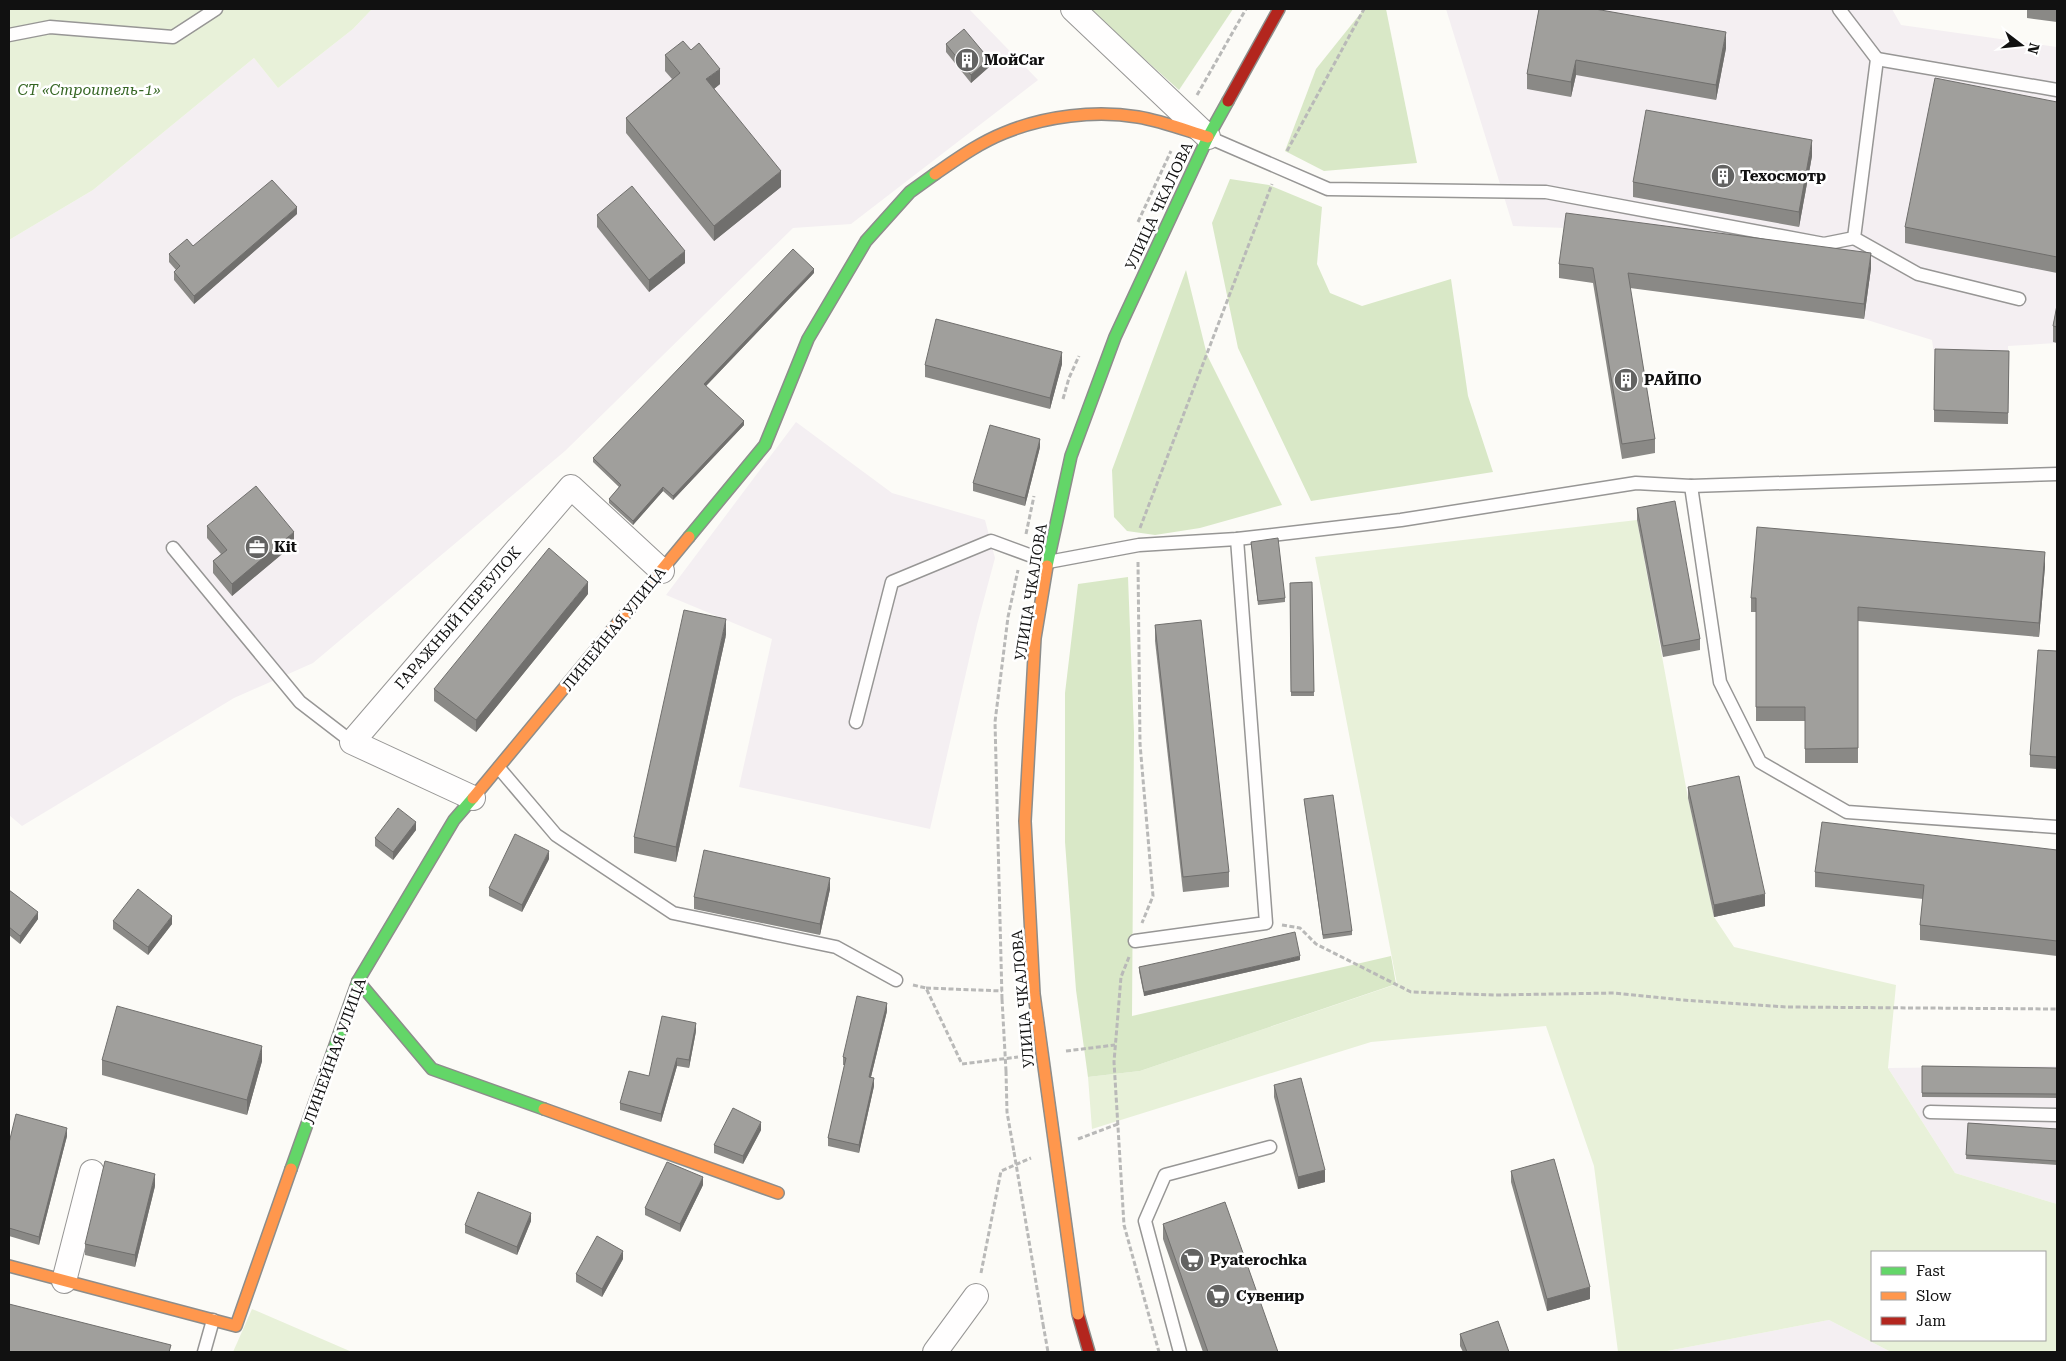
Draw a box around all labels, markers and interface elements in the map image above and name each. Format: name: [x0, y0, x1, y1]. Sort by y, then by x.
north arrow: [1996, 20, 2046, 70]
text: N: [2024, 41, 2043, 56]
building icon: МойCar: [954, 47, 980, 73]
place label: МойCar: [984, 51, 1045, 69]
park label: СТ «Строитель-1»: [18, 81, 160, 99]
street label: УЛИЦА ЧКАЛОВА: [1122, 139, 1197, 273]
building icon: Техосмотр: [1710, 163, 1736, 189]
place label: Техосмотр: [1740, 167, 1826, 185]
building icon: РАЙПО: [1613, 367, 1639, 393]
place label: РАЙПО: [1644, 371, 1702, 389]
street label: УЛИЦА ЧКАЛОВА: [1011, 522, 1051, 662]
office icon: Kit: [244, 534, 270, 560]
place label: Kit: [274, 538, 297, 556]
street label: ГАРАЖНЫЙ ПЕРЕУЛОК: [391, 543, 525, 693]
street label: ЛИНЕЙНАЯ УЛИЦА: [559, 563, 670, 694]
street label: УЛИЦА ЧКАЛОВА: [1008, 929, 1038, 1069]
street label: ЛИНЕЙНАЯ УЛИЦА: [300, 975, 370, 1126]
supermarket icon: Pyaterochka: [1179, 1247, 1205, 1273]
place label: Pyaterochka: [1210, 1251, 1307, 1269]
legend: [1871, 1251, 2046, 1341]
text: Fast: [1916, 1262, 1946, 1280]
supermarket icon: Сувенир: [1205, 1283, 1231, 1309]
place label: Сувенир: [1236, 1287, 1304, 1305]
text: Slow: [1916, 1287, 1952, 1305]
text: Jam: [1916, 1312, 1946, 1330]

